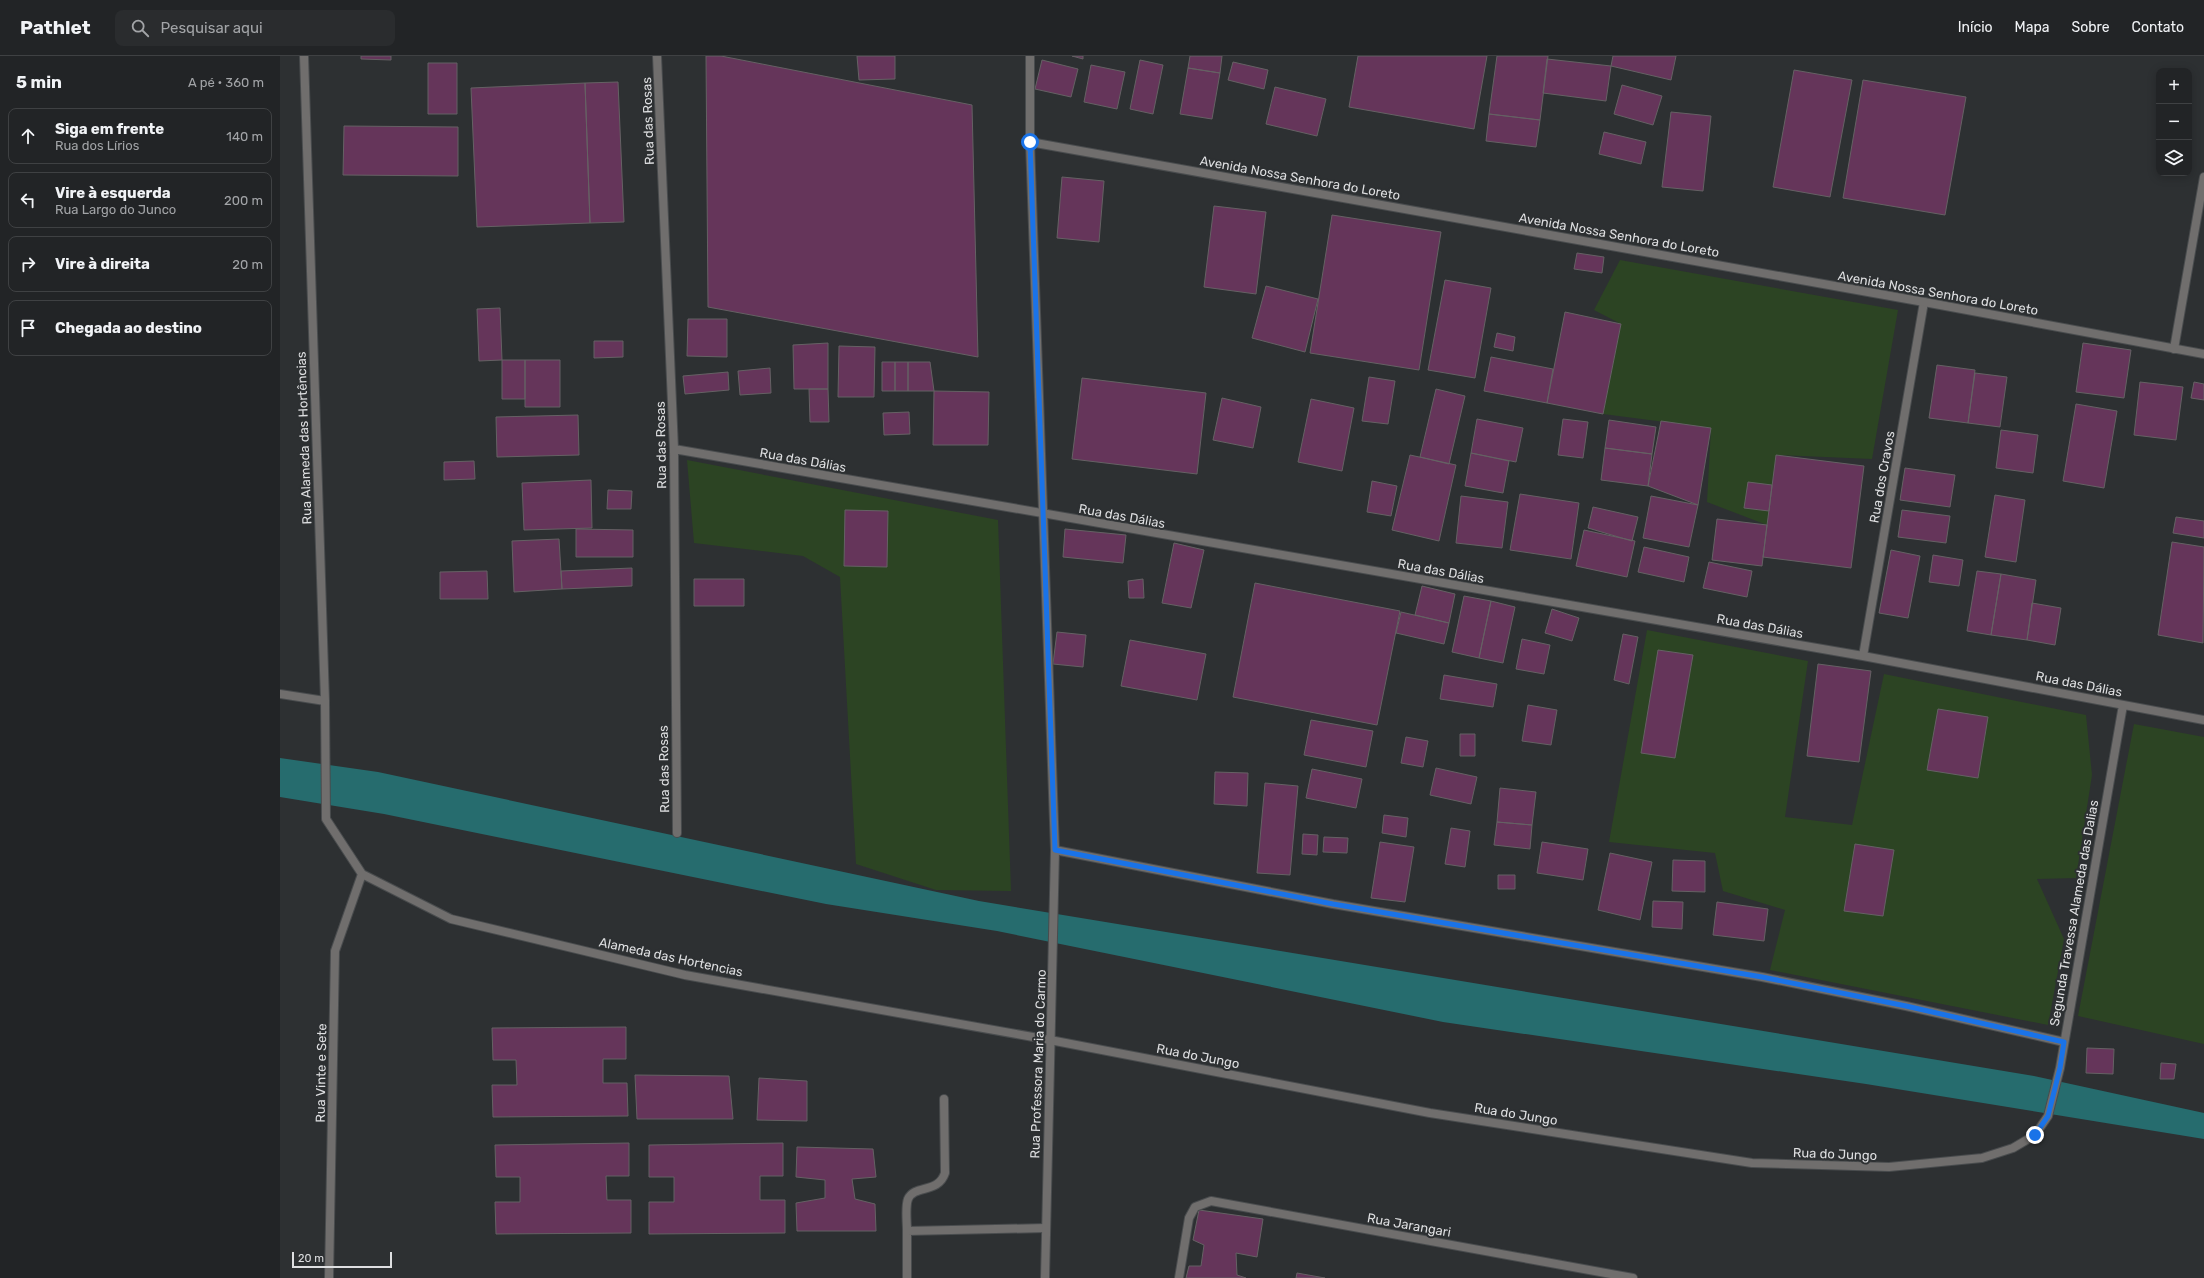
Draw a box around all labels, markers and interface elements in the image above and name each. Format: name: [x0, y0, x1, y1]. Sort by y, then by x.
search box: [115, 10, 395, 46]
text: Pathlet: [20, 16, 91, 39]
icon: search: [129, 17, 151, 39]
text: Pesquisar aqui: [161, 19, 263, 37]
text: Início: [1958, 19, 1993, 36]
text: Mapa: [2015, 19, 2050, 36]
text: Sobre: [2072, 19, 2110, 36]
text: Contato: [2132, 19, 2184, 36]
map controls: [2156, 68, 2192, 176]
button: +: [2156, 68, 2192, 104]
text: 5 min: [16, 72, 62, 92]
text: A pé · 360 m: [188, 75, 264, 90]
street label: Rua das Rosas: [639, 77, 657, 165]
button: −: [2156, 104, 2192, 140]
text: Siga em frente: [55, 120, 164, 138]
icon: ahead: [17, 125, 39, 147]
text: 140 m: [226, 129, 263, 144]
route start: [1021, 133, 1039, 151]
text: Rua dos Lírios: [55, 138, 139, 153]
button: layers: [2156, 140, 2192, 176]
street label: Avenida Nossa Senhora do Loreto: [1199, 153, 1401, 203]
text: Vire à esquerda: [55, 184, 171, 202]
icon: left: [17, 189, 39, 211]
text: 200 m: [224, 193, 263, 208]
text: Rua Largo do Junco: [55, 202, 176, 217]
street label: Avenida Nossa Senhora do Loreto: [1518, 210, 1720, 260]
icon: right: [17, 253, 39, 275]
text: Vire à direita: [55, 255, 150, 273]
text: 20 m: [232, 257, 263, 272]
street label: Avenida Nossa Senhora do Loreto: [1837, 268, 2039, 318]
icon: arrive: [17, 317, 39, 339]
text: Chegada ao destino: [55, 319, 202, 337]
street label: Rua Alameda das Hortências: [293, 351, 315, 525]
street label: Rua das Rosas: [653, 401, 669, 489]
street label: Rua dos Cravos: [1867, 429, 1898, 524]
street label: Rua das Dálias: [759, 445, 848, 475]
street label: Rua das Dálias: [1078, 501, 1167, 531]
street label: Rua das Dálias: [1397, 556, 1486, 586]
street label: Rua das Dálias: [1716, 611, 1805, 641]
street label: Rua das Dálias: [2035, 668, 2124, 700]
street label: Rua das Rosas: [656, 725, 672, 813]
street label: Segunda Travessa Alameda das Dalias: [2047, 798, 2102, 1027]
street label: Alameda das Hortencias: [598, 934, 745, 980]
street label: Rua Professora Maria do Carmo: [1027, 969, 1049, 1159]
street label: Rua Vinte e Sete: [313, 1023, 329, 1123]
street label: Rua do Jungo: [1155, 1041, 1241, 1072]
street label: Rua do Jungo: [1473, 1100, 1559, 1129]
route end: [2026, 1126, 2044, 1144]
street label: Rua do Jungo: [1793, 1145, 1877, 1164]
street label: Rua Jarangari: [1366, 1210, 1452, 1241]
scale bar: [292, 1250, 392, 1269]
text: 20 m: [298, 1252, 324, 1265]

